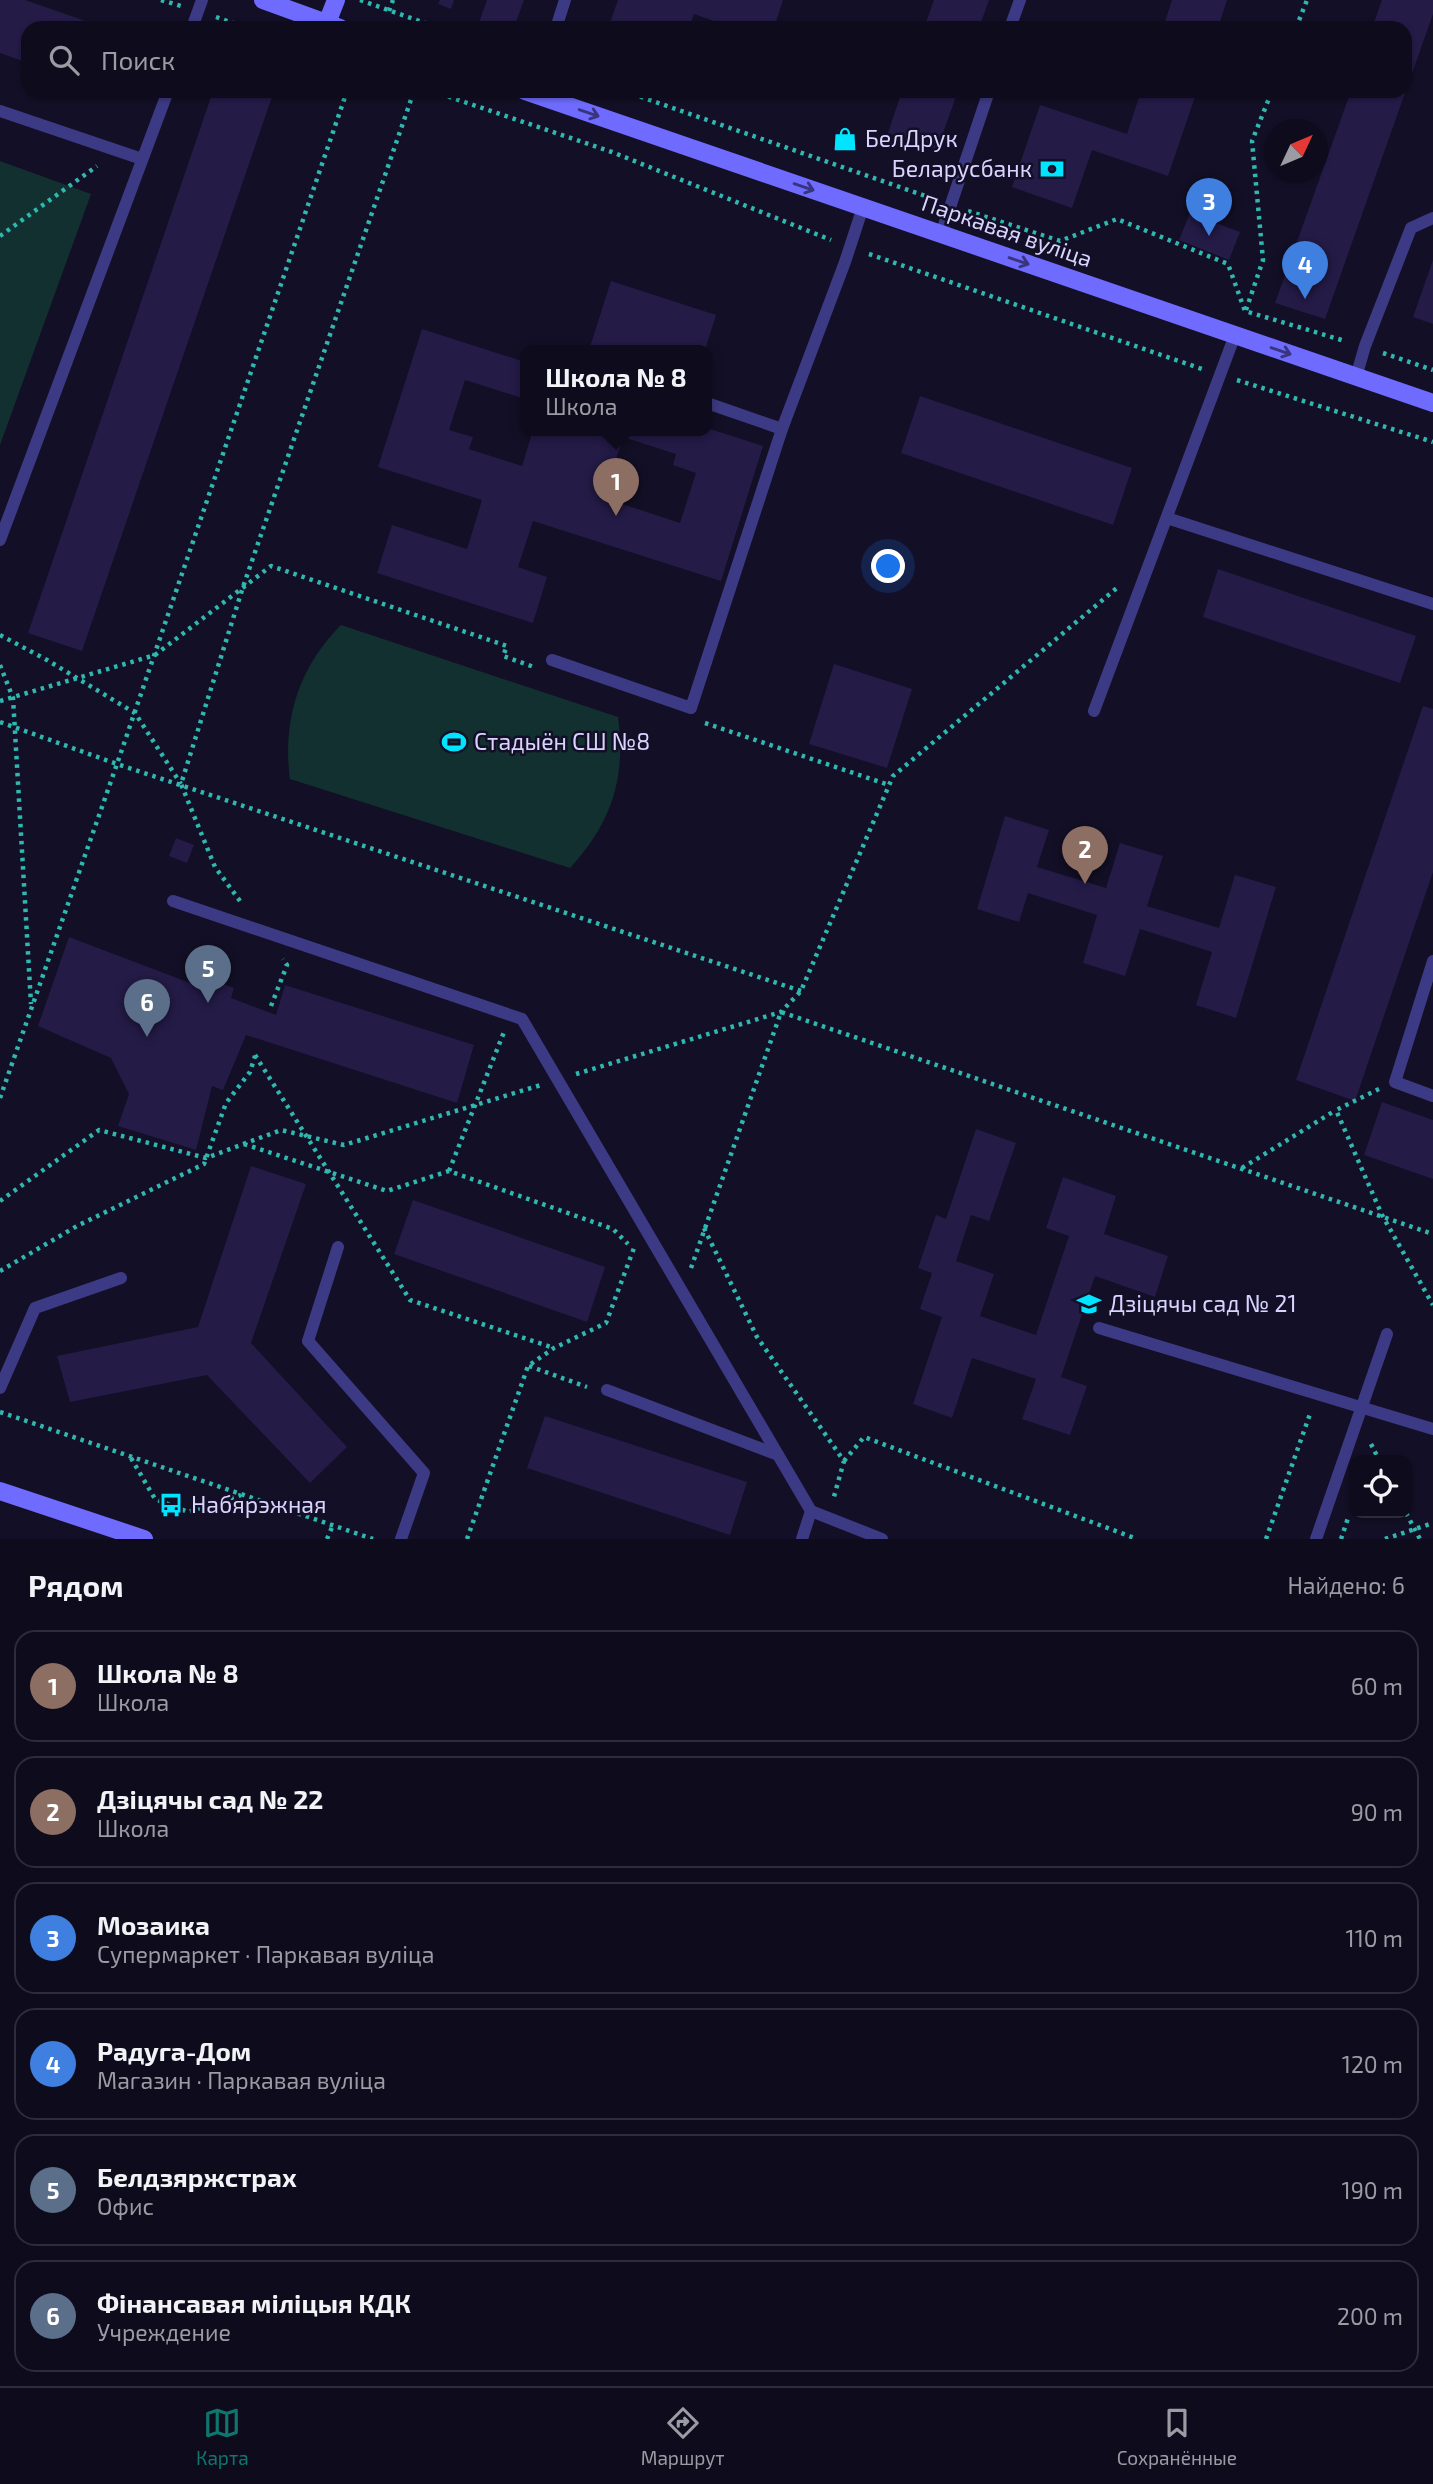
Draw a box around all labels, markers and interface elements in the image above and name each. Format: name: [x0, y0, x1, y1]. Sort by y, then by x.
search box: [21, 21, 1412, 98]
icon: search: [45, 41, 83, 79]
text: Поиск: [101, 44, 175, 75]
one-way arrow: [578, 108, 600, 120]
north arrow: [1265, 119, 1328, 182]
place label: БелДрук: [865, 124, 958, 153]
shop icon: БелДрук: [831, 125, 859, 153]
place label: Беларусбанк: [892, 154, 1032, 183]
bank icon: Беларусбанк: [1038, 155, 1066, 183]
pin: 3: [1186, 178, 1232, 236]
one-way arrow: [793, 182, 815, 194]
street label: Паркавая вуліца: [918, 188, 1096, 273]
pin: 4: [1282, 241, 1328, 299]
one-way arrow: [1008, 256, 1030, 268]
popup: [520, 345, 712, 436]
one-way arrow: [1269, 346, 1291, 358]
text: Школа № 8: [545, 361, 687, 392]
text: Школа: [545, 392, 617, 420]
pin: 1: [593, 458, 639, 516]
your location: [871, 549, 905, 583]
place label: Стадыён СШ №8: [474, 727, 650, 755]
sports icon: Стадыён СШ №8: [440, 728, 468, 756]
pin: 2: [1062, 826, 1108, 884]
pin: 5: [185, 945, 231, 1003]
pin: 6: [124, 979, 170, 1037]
place label: Дзіцячы сад № 21: [1109, 1289, 1297, 1317]
school or university icon: Дзіцячы сад № 21: [1075, 1290, 1103, 1318]
map controls: [1349, 1455, 1412, 1518]
button: locate: [1349, 1455, 1412, 1518]
place label: Набярэжная: [191, 1490, 326, 1518]
bus stop icon: Набярэжная: [157, 1491, 185, 1519]
text: Рядом: [28, 1567, 124, 1603]
text: Найдено: 6: [1287, 1571, 1405, 1599]
text: Школа № 8: [97, 1657, 239, 1688]
text: 1: [48, 1672, 58, 1700]
text: 60 m: [1351, 1672, 1403, 1700]
text: Школа: [97, 1688, 169, 1716]
text: Дзіцячы сад № 22: [97, 1783, 323, 1814]
text: 2: [46, 1798, 60, 1826]
text: 90 m: [1351, 1798, 1403, 1826]
text: Школа: [97, 1814, 169, 1842]
text: Мозаика: [97, 1909, 210, 1940]
text: 3: [46, 1924, 60, 1952]
text: 110 m: [1346, 1924, 1403, 1952]
text: Супермаркет · Паркавая вуліца: [97, 1940, 434, 1968]
text: Радуга-Дом: [97, 2035, 251, 2066]
text: 4: [46, 2050, 60, 2078]
text: 120 m: [1342, 2050, 1403, 2078]
text: Магазин · Паркавая вуліца: [97, 2066, 386, 2094]
text: Белдзяржстрах: [97, 2161, 297, 2192]
text: 5: [47, 2176, 59, 2204]
text: 190 m: [1342, 2176, 1403, 2204]
text: Офис: [97, 2192, 154, 2220]
text: Фінансавая міліцыя КДК: [97, 2287, 411, 2318]
text: 6: [46, 2302, 60, 2330]
text: 200 m: [1337, 2302, 1403, 2330]
text: Учреждение: [97, 2318, 231, 2346]
tab: Карта: [196, 2404, 249, 2469]
tab: Маршрут: [641, 2404, 725, 2469]
tab: Сохранённые: [1117, 2404, 1237, 2469]

